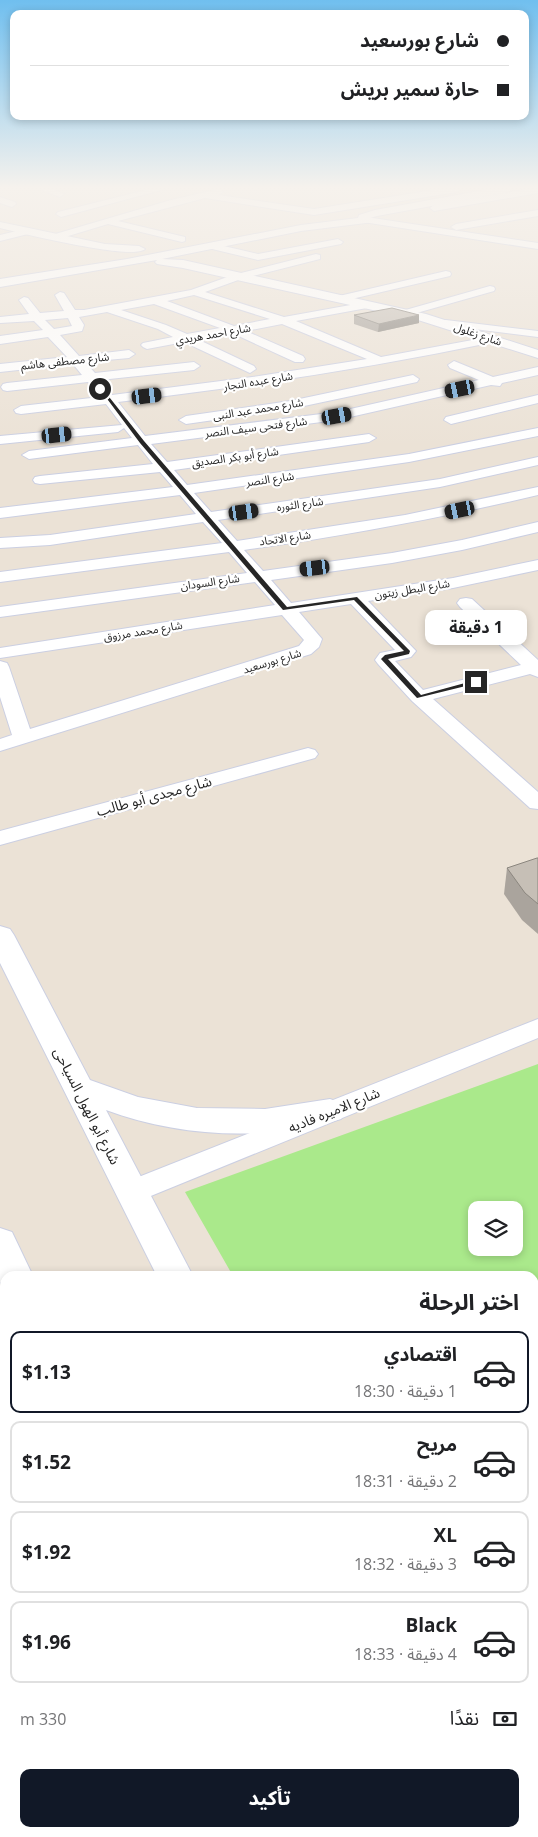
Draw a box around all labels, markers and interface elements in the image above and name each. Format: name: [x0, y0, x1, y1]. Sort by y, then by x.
text: شارع بورسعيد: [360, 27, 479, 53]
text: حارة سمير بريش: [341, 76, 479, 102]
street label: شارع زغلول: [452, 318, 504, 350]
street label: شارع احمد هريدي: [174, 319, 253, 350]
street label: شارع مصطفى هاشم: [20, 348, 111, 375]
street label: شارع عبده النجار: [221, 368, 294, 395]
route start: [89, 378, 111, 400]
car: [443, 379, 476, 399]
car: [131, 387, 162, 405]
street label: شارع محمد عبد النبى: [212, 394, 305, 424]
car: [320, 406, 353, 426]
street label: شارع فتحى سيف النصر: [203, 413, 308, 441]
car: [41, 426, 72, 444]
street label: شارع أبو بكر الصديق: [191, 443, 280, 471]
street label: شارع النصر: [244, 468, 295, 490]
street label: شارع الثوره: [276, 493, 325, 515]
car: [443, 500, 476, 520]
car: [228, 502, 259, 522]
street label: شارع الاتحاد: [258, 526, 312, 550]
car: [299, 559, 330, 577]
street label: شارع السودان: [179, 570, 241, 594]
street label: شارع البطل زيتون: [373, 575, 451, 603]
callout: 1 دقيقة: [425, 610, 527, 644]
text: 1 دقيقة: [449, 616, 503, 638]
street label: شارع محمد مرزوق: [102, 617, 184, 645]
street label: شارع بورسعيد: [241, 644, 304, 677]
route end: [465, 671, 487, 693]
street label: شارع مجدى أبو طالب: [94, 771, 214, 822]
street label: شارع أبو الهول السياحى: [48, 1044, 125, 1168]
street label: شارع الاميره فاديه: [285, 1083, 383, 1138]
map controls: [468, 1201, 523, 1256]
button: layers: [468, 1201, 523, 1256]
text: اختر الرحلة: [419, 1286, 519, 1316]
text: اقتصادي: [384, 1341, 457, 1367]
icon: car: [472, 1350, 517, 1395]
text: $1.13: [22, 1359, 71, 1385]
text: 1 دقيقة · 18:30: [354, 1380, 457, 1402]
text: مريح: [417, 1431, 457, 1457]
icon: car: [472, 1440, 517, 1485]
text: $1.52: [22, 1449, 71, 1475]
text: 2 دقيقة · 18:31: [354, 1470, 457, 1492]
text: XL: [434, 1522, 457, 1548]
icon: car: [472, 1530, 517, 1575]
text: $1.92: [22, 1539, 71, 1565]
text: 3 دقيقة · 18:32: [354, 1553, 457, 1575]
text: Black: [405, 1612, 457, 1638]
icon: car: [472, 1620, 517, 1665]
text: $1.96: [22, 1629, 71, 1655]
text: 4 دقيقة · 18:33: [354, 1643, 457, 1665]
text: نقدًا: [450, 1705, 479, 1731]
icon: cash: [491, 1705, 519, 1733]
text: 330 m: [20, 1708, 66, 1730]
button: تأكيد: [20, 1769, 519, 1827]

